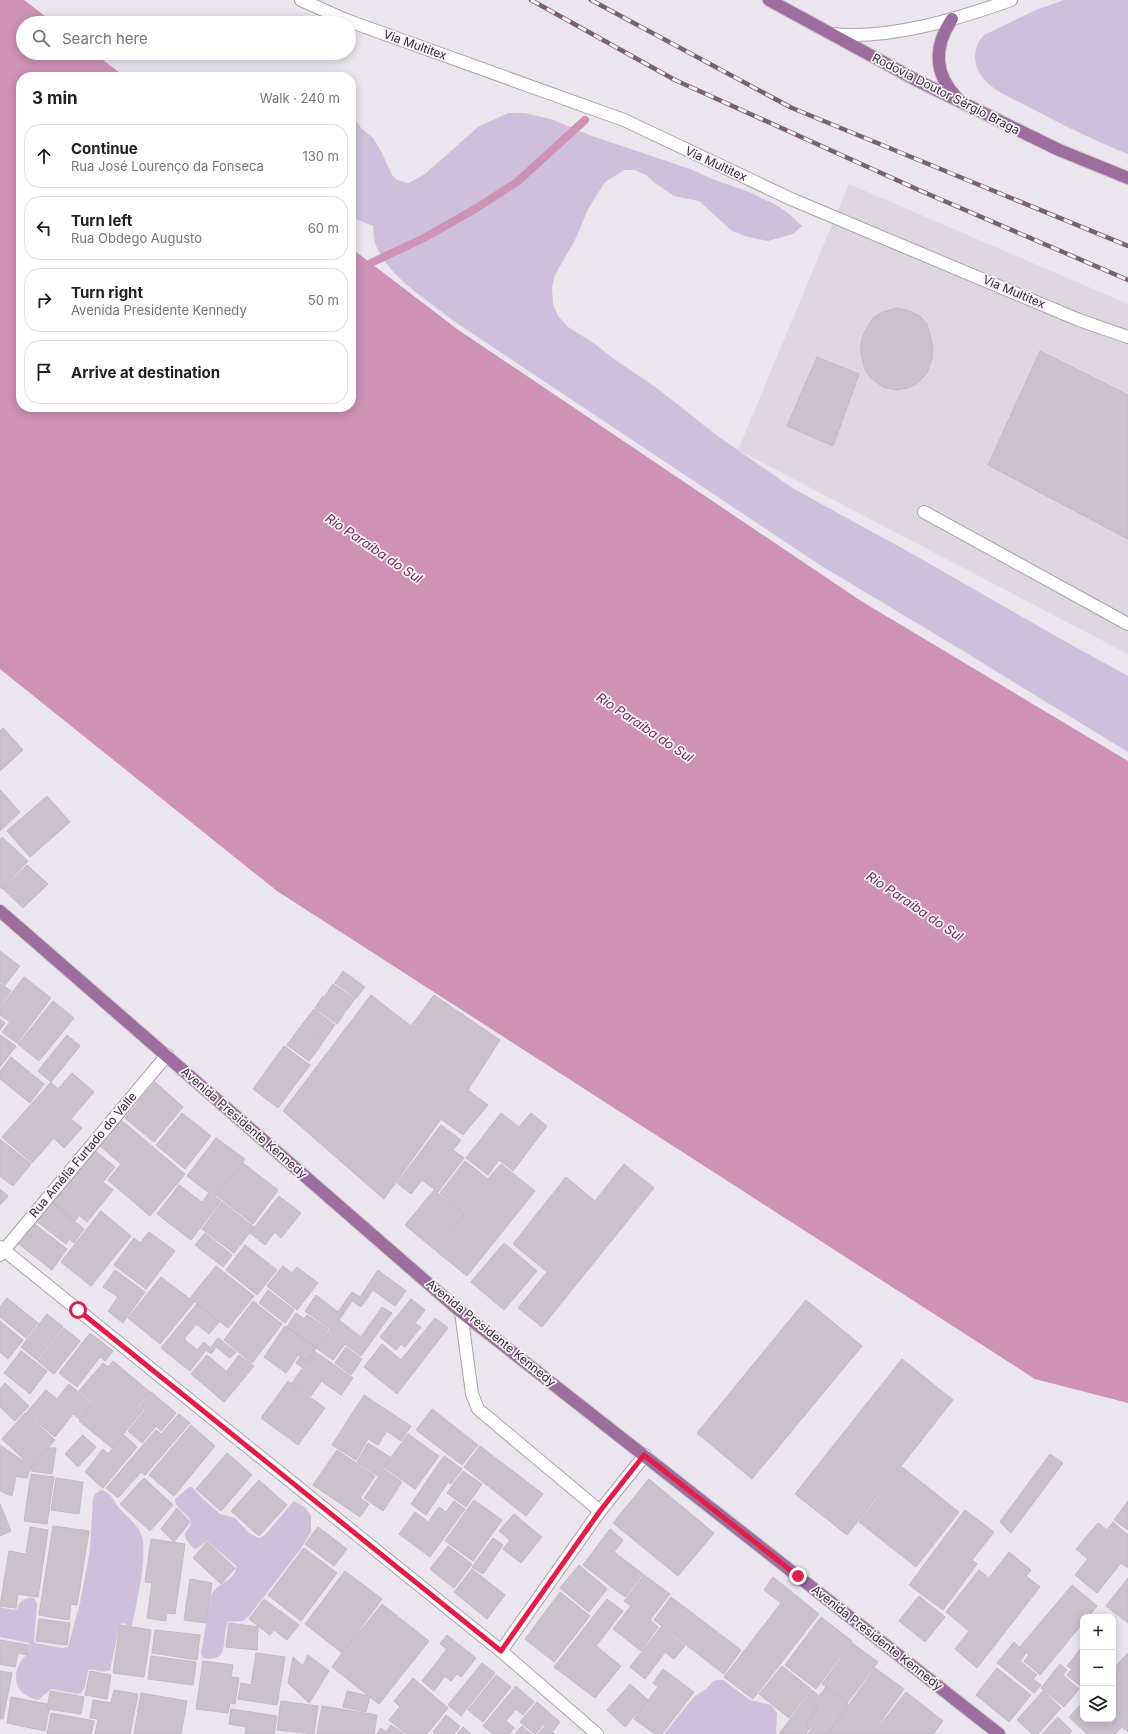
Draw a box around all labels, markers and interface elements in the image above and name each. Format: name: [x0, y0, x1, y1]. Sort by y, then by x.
search box: [16, 16, 356, 60]
street label: Via Multitex: [381, 26, 449, 63]
icon: search: [30, 27, 52, 49]
text: Search here: [62, 29, 148, 48]
street label: Rodovia Doutor Sérgio Braga: [870, 50, 1023, 137]
text: 3 min: [32, 88, 78, 108]
text: Walk · 240 m: [260, 90, 340, 106]
text: Continue: [71, 139, 138, 158]
street label: Via Multitex: [683, 143, 750, 185]
icon: ahead: [33, 145, 55, 167]
text: 130 m: [302, 148, 339, 164]
text: Rua José Lourenço da Fonseca: [71, 158, 264, 174]
text: Turn left: [71, 211, 132, 230]
icon: left: [33, 217, 55, 239]
text: 60 m: [308, 220, 339, 236]
text: Rua Obdego Augusto: [71, 230, 202, 246]
street label: Via Multitex: [981, 272, 1048, 312]
text: Turn right: [71, 283, 143, 302]
icon: right: [33, 289, 55, 311]
text: 50 m: [308, 292, 339, 308]
text: Avenida Presidente Kennedy: [71, 302, 247, 318]
icon: arrive: [33, 361, 55, 383]
text: Arrive at destination: [71, 363, 220, 382]
water label: Rio Paraíba do Sul: [323, 510, 426, 587]
water label: Rio Paraíba do Sul: [594, 689, 697, 766]
water label: Rio Paraíba do Sul: [864, 868, 967, 945]
street label: Avenida Presidente Kennedy: [178, 1064, 311, 1182]
street label: Rua Amélia Furtado do Valle: [26, 1089, 139, 1220]
street label: Avenida Presidente Kennedy: [424, 1276, 559, 1390]
route start: [69, 1301, 87, 1319]
route end: [789, 1567, 807, 1585]
street label: Avenida Presidente Kennedy: [809, 1582, 946, 1694]
map controls: [1080, 1614, 1116, 1722]
button: +: [1080, 1614, 1116, 1650]
button: −: [1080, 1650, 1116, 1686]
button: layers: [1080, 1686, 1116, 1722]

